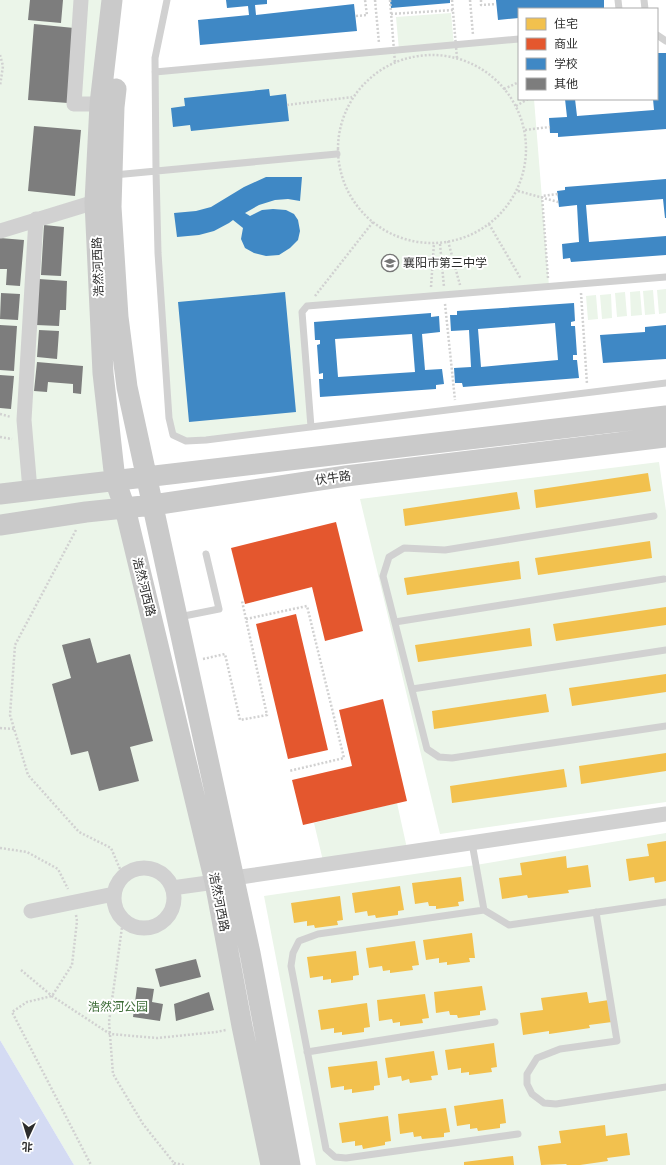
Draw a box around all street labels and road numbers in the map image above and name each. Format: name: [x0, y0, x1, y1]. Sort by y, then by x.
street label: 浩然河西路: [89, 237, 105, 297]
street label: 伏牛路: [314, 468, 352, 486]
street label: 浩然河西路: [131, 556, 159, 618]
street label: 浩然河西路: [207, 871, 233, 933]

